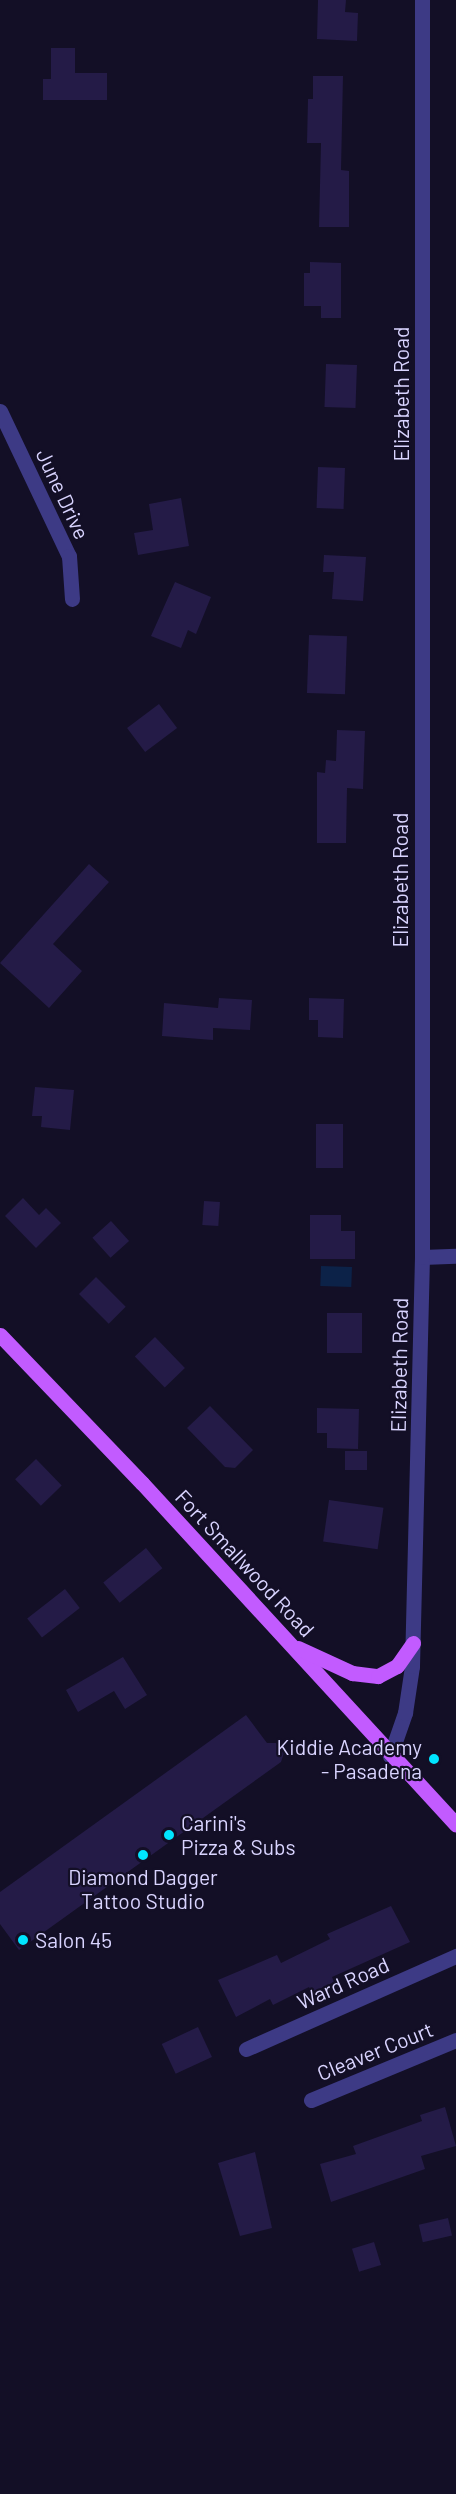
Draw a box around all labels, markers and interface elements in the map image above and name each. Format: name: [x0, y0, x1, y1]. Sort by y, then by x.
street label: Elizabeth Road: [388, 327, 414, 461]
street label: June Drive: [31, 445, 95, 543]
street label: Elizabeth Road: [387, 813, 413, 947]
street label: Elizabeth Road: [385, 1297, 413, 1433]
street label: Fort Smallwood Road: [170, 1484, 320, 1642]
place label: Kiddie Academy - Pasadena: [276, 1734, 422, 1784]
marker: Kiddie Academy - Pasadena: [427, 1752, 441, 1766]
place label: Carini's Pizza & Subs: [181, 1810, 296, 1860]
marker: Carini's Pizza & Subs: [162, 1828, 176, 1842]
marker: Diamond Dagger Tattoo Studio: [136, 1848, 150, 1862]
place label: Diamond Dagger Tattoo Studio: [68, 1864, 218, 1914]
place label: Salon 45: [35, 1927, 112, 1953]
marker: Salon 45: [16, 1933, 30, 1947]
street label: Ward Road: [293, 1952, 393, 2014]
street label: Cleaver Court: [313, 2016, 437, 2086]

